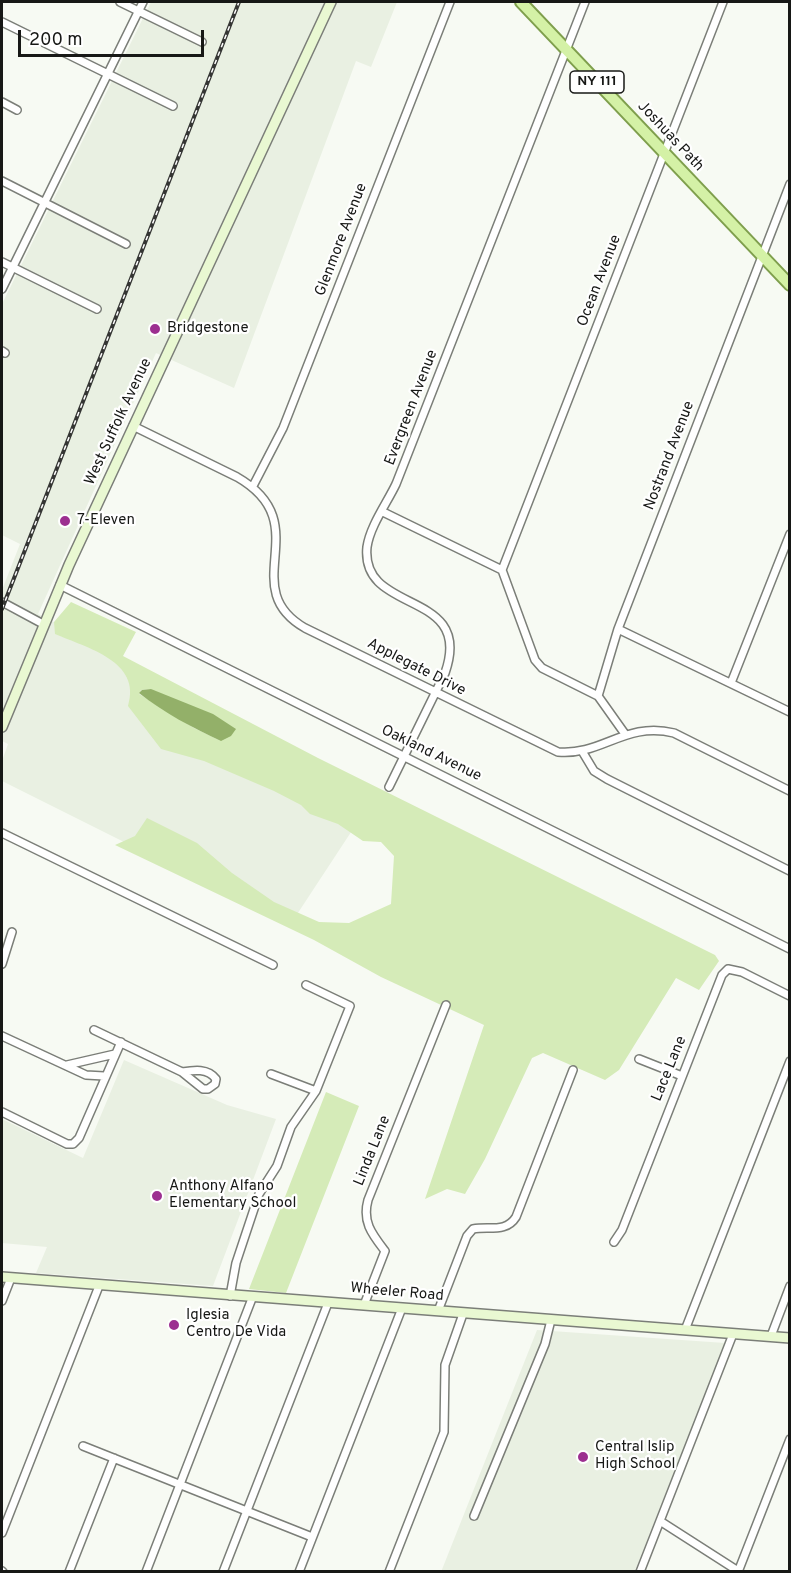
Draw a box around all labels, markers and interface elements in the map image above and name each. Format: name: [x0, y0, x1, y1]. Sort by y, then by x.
scale bar: [21, 18, 207, 56]
text: 200 m: [29, 29, 82, 52]
road number: NY 111: [570, 71, 624, 93]
street label: Joshuas Path: [633, 98, 707, 176]
street label: Glenmore Avenue: [312, 181, 372, 299]
street label: Ocean Avenue: [574, 233, 626, 329]
place label: Bridgestone: [167, 320, 249, 338]
marker: Bridgestone: [148, 322, 162, 336]
street label: Evergreen Avenue: [382, 348, 442, 468]
street label: West Suffolk Avenue: [82, 356, 156, 488]
street label: Nostrand Avenue: [641, 399, 699, 513]
place label: 7-Eleven: [77, 512, 135, 530]
marker: 7-Eleven: [58, 514, 72, 528]
street label: Applegate Drive: [364, 635, 468, 701]
street label: Oakland Avenue: [378, 722, 484, 786]
street label: Lace Lane: [649, 1034, 691, 1104]
street label: Linda Lane: [351, 1113, 395, 1189]
place label: Anthony Alfano Elementary School: [169, 1178, 296, 1213]
marker: Anthony Alfano Elementary School: [150, 1189, 164, 1203]
street label: Wheeler Road: [349, 1280, 445, 1306]
place label: Iglesia Centro De Vida: [186, 1307, 286, 1342]
marker: Iglesia Centro De Vida: [167, 1318, 181, 1332]
place label: Central Islip High School: [595, 1439, 676, 1474]
marker: Central Islip High School: [576, 1450, 590, 1464]

